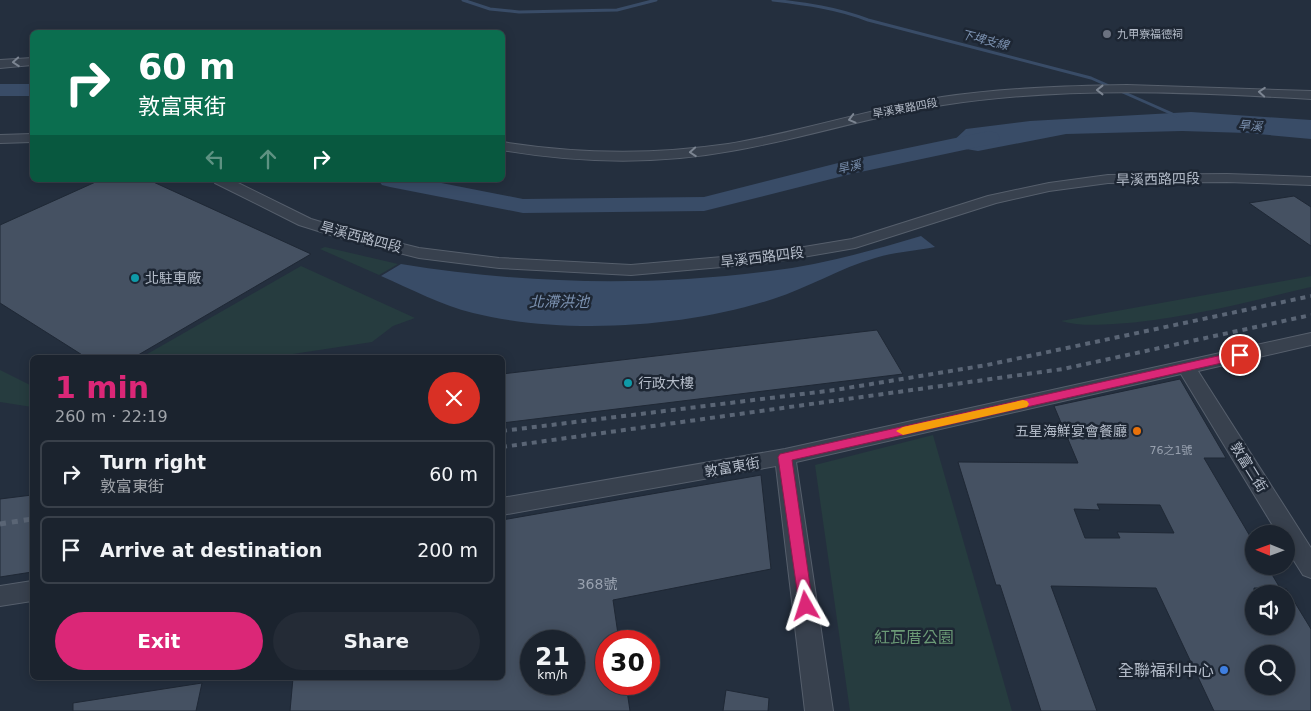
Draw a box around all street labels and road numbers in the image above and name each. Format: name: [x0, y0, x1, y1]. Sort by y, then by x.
street label: 旱溪東路四段: [871, 96, 939, 121]
street label: 旱溪西路四段: [1116, 170, 1200, 188]
street label: 旱溪西路四段: [318, 218, 404, 256]
street label: 旱溪西路四段: [719, 244, 805, 270]
street label: 敦富二街: [1227, 439, 1271, 495]
street label: 敦富東街: [703, 454, 761, 480]

